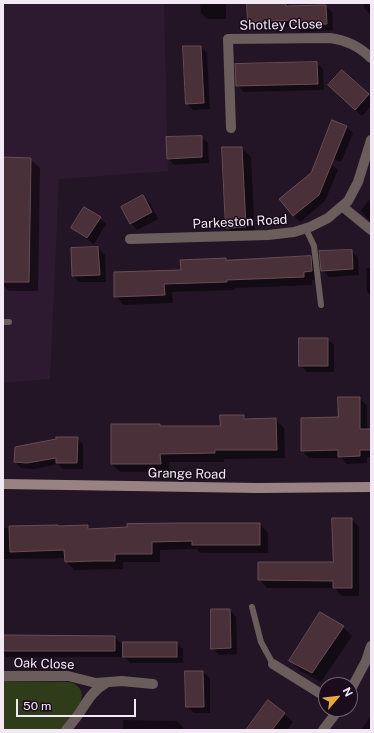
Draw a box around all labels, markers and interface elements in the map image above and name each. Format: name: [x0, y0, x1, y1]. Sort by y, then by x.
street label: Shotley Close: [239, 16, 323, 34]
street label: Parkeston Road: [192, 212, 288, 232]
street label: Grange Road: [148, 466, 226, 482]
street label: Oak Close: [13, 655, 75, 673]
north arrow: [318, 677, 358, 717]
text: N: [340, 685, 355, 698]
scale bar: [18, 691, 138, 717]
text: 50 m: [23, 699, 51, 713]

